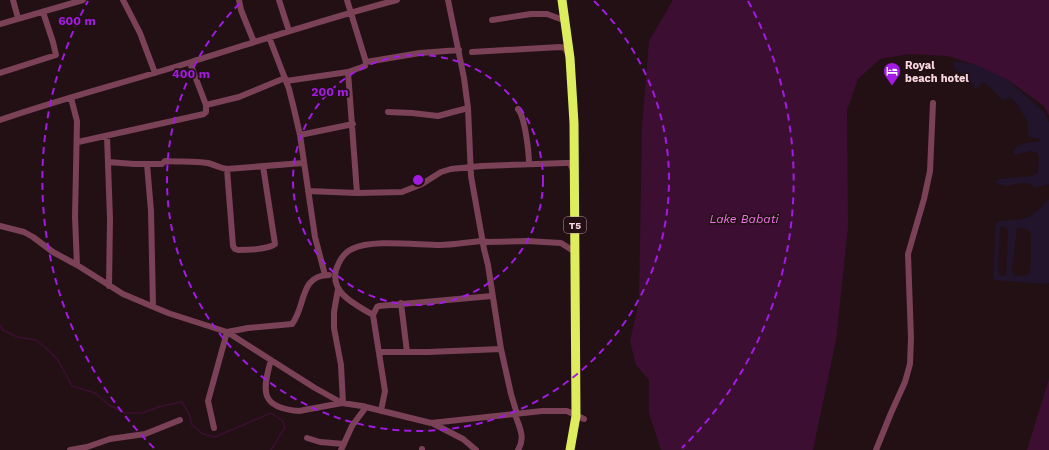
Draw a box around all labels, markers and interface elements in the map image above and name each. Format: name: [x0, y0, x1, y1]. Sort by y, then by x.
text: 600 m: [58, 14, 96, 28]
place label: Royal beach hotel: [905, 59, 969, 85]
hotel icon: Royal beach hotel: [882, 61, 902, 86]
text: 400 m: [172, 67, 210, 81]
text: 200 m: [311, 85, 349, 99]
centre of rings: [411, 173, 425, 187]
water label: Lake Babati: [709, 212, 779, 226]
road number: T5: [564, 217, 586, 233]

